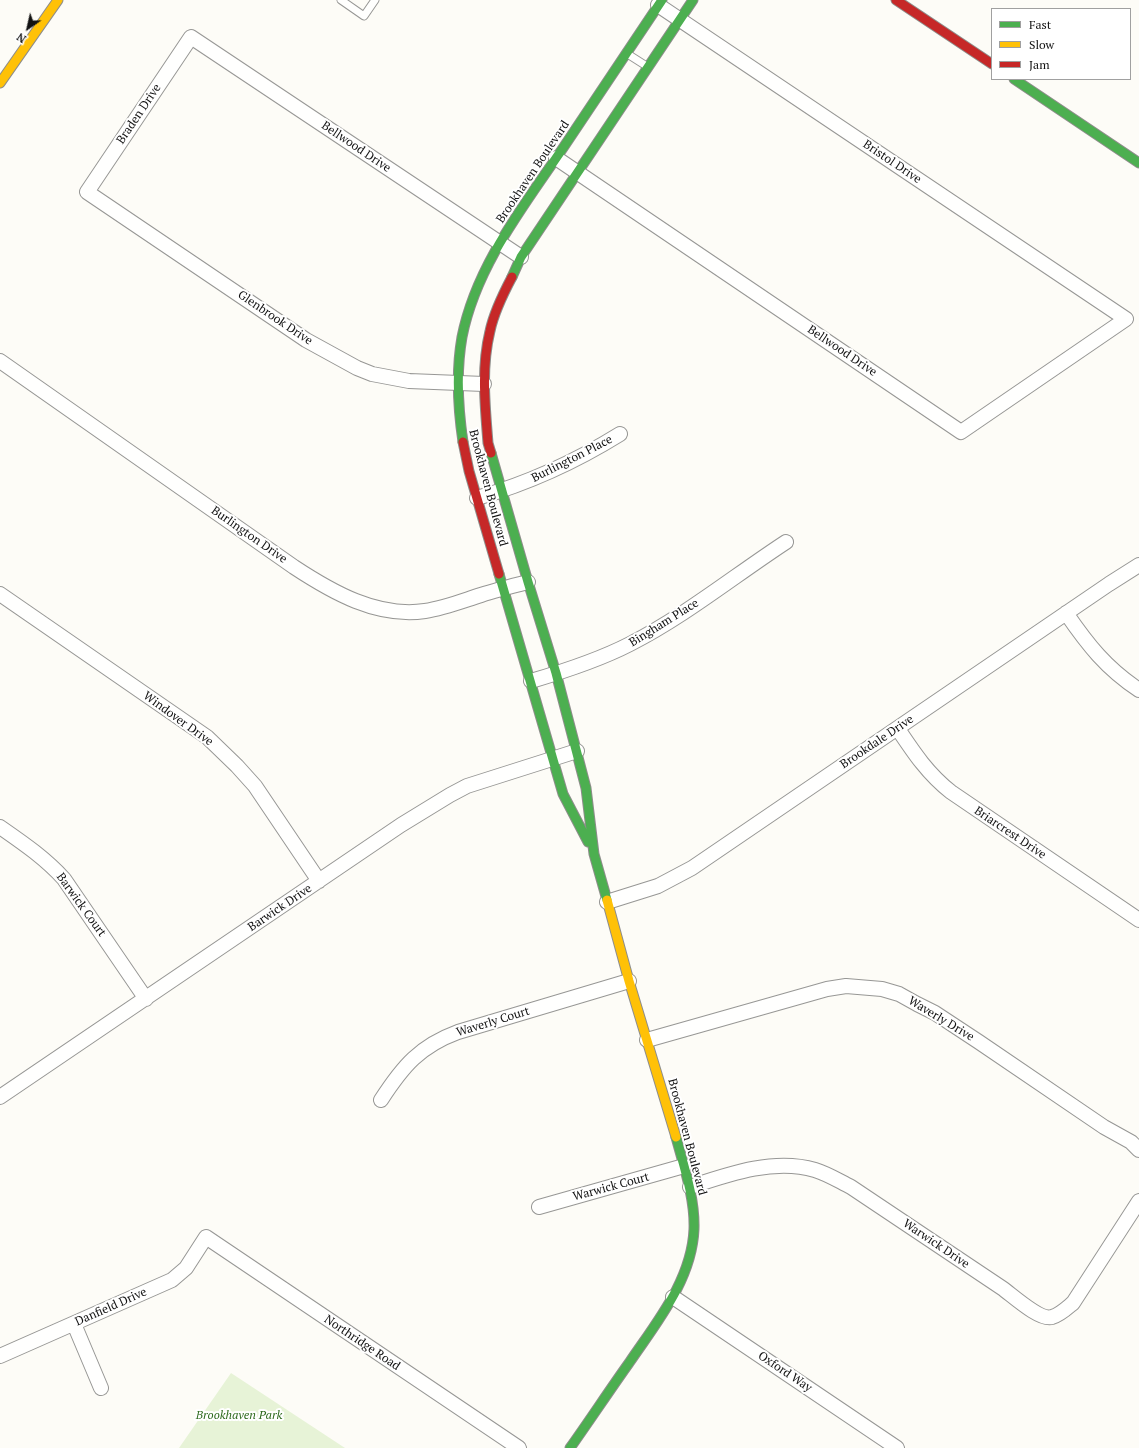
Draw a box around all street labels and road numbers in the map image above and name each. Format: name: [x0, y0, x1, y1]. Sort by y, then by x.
street label: Braden Drive: [114, 81, 164, 147]
street label: Bellwood Drive: [319, 118, 393, 176]
street label: Brookhaven Boulevard: [493, 118, 573, 226]
street label: Bristol Drive: [860, 137, 924, 187]
street label: Glenbrook Drive: [235, 288, 315, 348]
street label: Bellwood Drive: [805, 322, 879, 380]
street label: Brookhaven Boulevard: [465, 428, 511, 548]
street label: Burlington Place: [529, 432, 615, 486]
street label: Burlington Drive: [208, 503, 290, 567]
street label: Bingham Place: [627, 596, 701, 650]
street label: Windover Drive: [140, 689, 216, 749]
street label: Brookdale Drive: [838, 712, 916, 772]
street label: Briarcrest Drive: [971, 804, 1049, 862]
street label: Barwick Court: [53, 870, 109, 940]
street label: Barwick Drive: [245, 881, 315, 935]
street label: Waverly Drive: [905, 994, 977, 1044]
street label: Waverly Court: [455, 1004, 531, 1040]
street label: Brookhaven Boulevard: [664, 1077, 710, 1197]
street label: Warwick Court: [571, 1170, 651, 1204]
street label: Warwick Drive: [900, 1217, 972, 1271]
street label: Danfield Drive: [73, 1285, 149, 1329]
street label: Northridge Road: [321, 1312, 403, 1374]
street label: Oxford Way: [755, 1349, 815, 1395]

